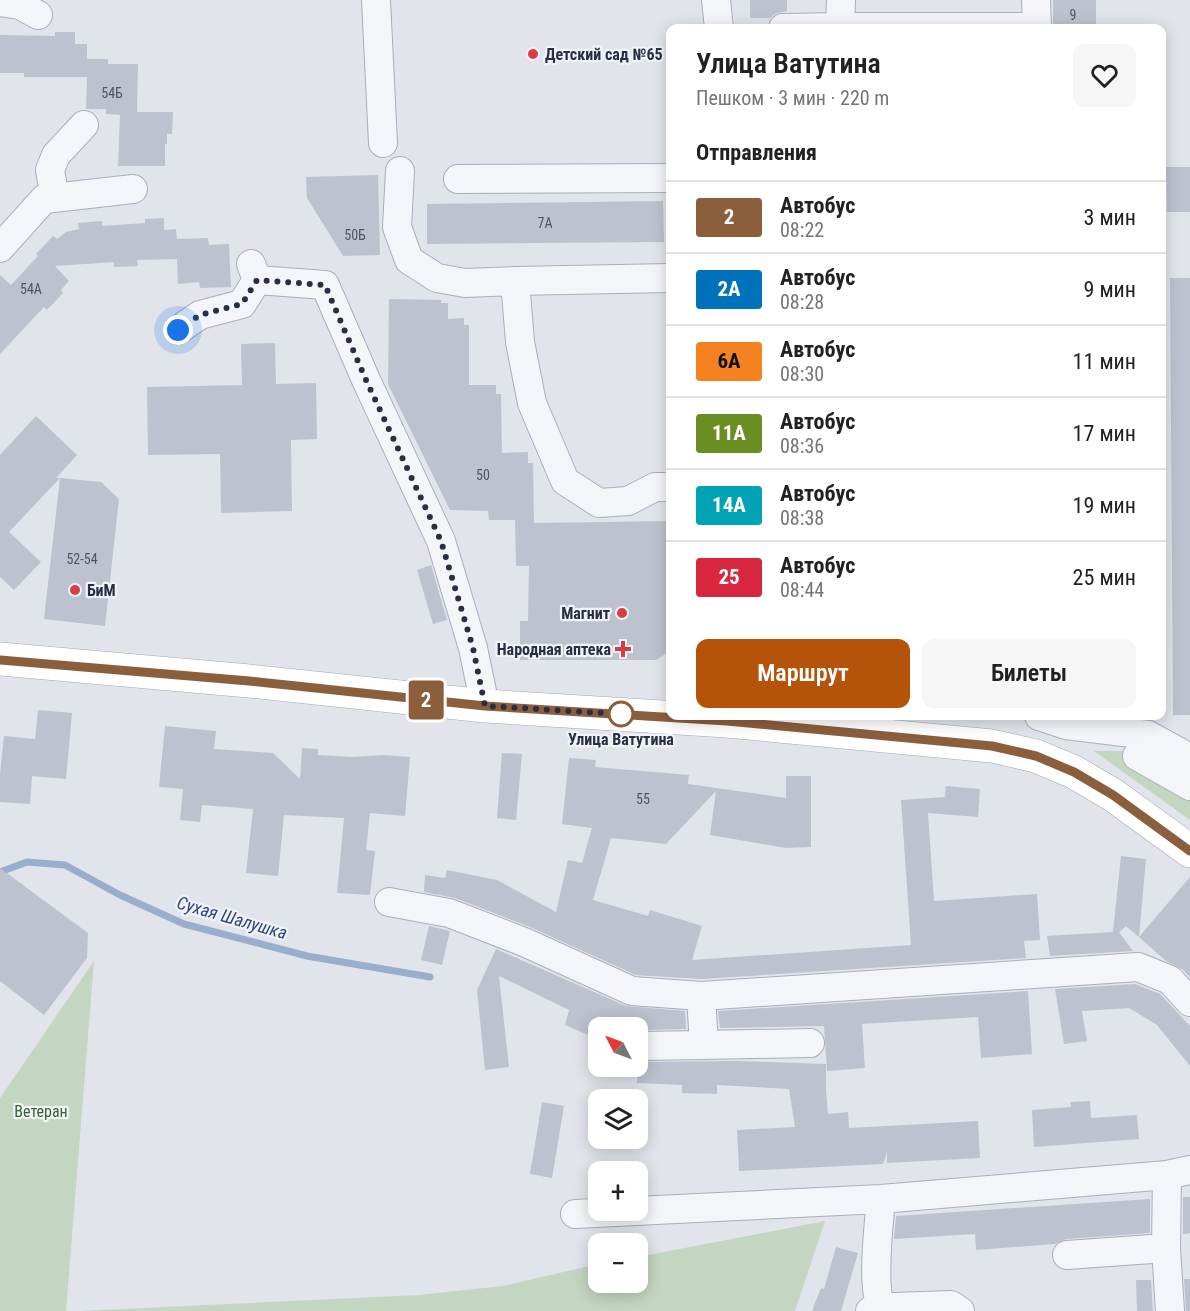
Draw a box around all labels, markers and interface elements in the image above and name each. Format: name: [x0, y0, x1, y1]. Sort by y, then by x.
house number: 9: [1070, 7, 1076, 23]
button: heart: [1073, 44, 1136, 107]
place label: Детский сад №65: [545, 45, 663, 64]
marker: Детский сад №65: [526, 47, 540, 61]
text: Улица Ватутина: [696, 47, 881, 80]
house number: 54Б: [101, 85, 123, 101]
text: Пешком · 3 мин · 220 m: [696, 86, 889, 110]
text: Отправления: [696, 140, 817, 165]
text: Автобус: [780, 193, 855, 218]
text: 2: [724, 205, 734, 229]
text: 3 мин: [1083, 205, 1136, 230]
house number: 7А: [538, 215, 552, 231]
text: 08:22: [780, 218, 824, 242]
house number: 50Б: [344, 227, 366, 243]
text: Автобус: [780, 265, 855, 290]
text: 2А: [717, 277, 741, 301]
text: 9 мин: [1083, 277, 1136, 302]
house number: 54А: [20, 281, 42, 297]
text: 08:28: [780, 290, 824, 314]
your location: [163, 315, 193, 345]
text: Автобус: [780, 337, 855, 362]
text: 6А: [717, 349, 741, 373]
text: 11 мин: [1073, 349, 1136, 374]
text: 08:30: [780, 362, 824, 386]
text: Автобус: [780, 409, 855, 434]
text: 11А: [712, 421, 746, 445]
text: 17 мин: [1073, 421, 1136, 446]
text: 08:36: [780, 434, 824, 458]
house number: 50: [476, 467, 490, 483]
text: Автобус: [780, 481, 855, 506]
text: 14А: [712, 493, 746, 517]
text: 19 мин: [1073, 493, 1136, 518]
text: 08:38: [780, 506, 824, 530]
house number: 52-54: [66, 551, 98, 567]
text: Автобус: [780, 553, 855, 578]
text: 25: [718, 565, 740, 589]
text: 25 мин: [1073, 565, 1136, 590]
text: 08:44: [780, 578, 824, 602]
place label: БиМ: [87, 581, 116, 600]
marker: БиМ: [68, 583, 82, 597]
place label: Магнит: [561, 604, 610, 623]
marker: Магнит: [615, 606, 629, 620]
button: Маршрут: [696, 639, 910, 708]
button: Билеты: [922, 639, 1136, 708]
place label: Народная аптека: [497, 640, 611, 659]
marker: Народная аптека: [616, 642, 630, 656]
line badge: 2: [406, 680, 446, 720]
text: 2: [421, 688, 431, 712]
marker: Улица Ватутина: [608, 701, 634, 727]
place label: Улица Ватутина: [568, 730, 674, 749]
house number: 55: [636, 791, 650, 807]
water label: Сухая Шалушка: [175, 892, 290, 943]
north arrow: [588, 1017, 648, 1077]
map controls: [588, 1017, 648, 1293]
button: layers: [588, 1089, 648, 1149]
park label: Ветеран: [14, 1102, 68, 1121]
button: +: [588, 1161, 648, 1221]
button: −: [588, 1233, 648, 1293]

